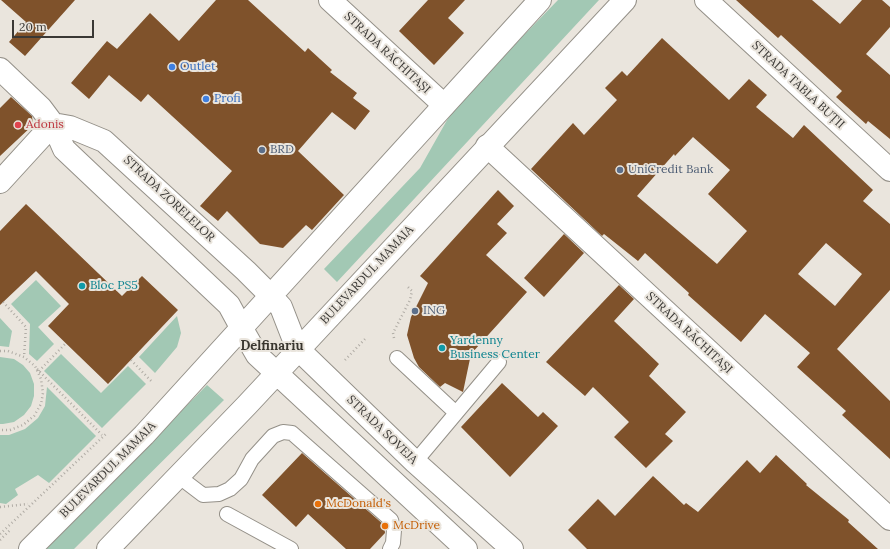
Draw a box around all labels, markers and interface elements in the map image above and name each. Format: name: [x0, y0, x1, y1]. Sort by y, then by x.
street label: STRADA RĂCHITAȘI: [341, 9, 433, 97]
scale bar: [14, 12, 96, 38]
text: 20 m: [19, 19, 47, 34]
street label: STRADA TABLA BUȚII: [749, 38, 847, 132]
place label: Outlet: [180, 60, 216, 74]
marker: Outlet: [167, 62, 177, 72]
place label: Profi: [214, 92, 241, 106]
marker: Profi: [201, 94, 211, 104]
place label: Adonis: [26, 118, 64, 132]
marker: Adonis: [13, 120, 23, 130]
place label: BRD: [270, 143, 294, 157]
marker: BRD: [257, 145, 267, 155]
street label: STRADA ZORELELOR: [120, 153, 218, 245]
place label: UniCredit Bank: [628, 163, 713, 177]
marker: UniCredit Bank: [615, 165, 625, 175]
street label: BULEVARDUL MAMAIA: [317, 223, 417, 327]
place label: Bloc PS5: [90, 279, 138, 293]
marker: Bloc PS5: [77, 281, 87, 291]
street label: STRADA RĂCHITAȘI: [643, 289, 735, 377]
place label: ING: [423, 304, 445, 318]
marker: ING: [410, 306, 420, 316]
place label: Yardenny Business Center: [450, 334, 540, 362]
district label: Delfinariu: [240, 338, 304, 354]
marker: Yardenny Business Center: [437, 343, 447, 353]
street label: STRADA SOVEJA: [344, 393, 420, 467]
street label: BULEVARDUL MAMAIA: [57, 419, 159, 521]
place label: McDonald's: [326, 497, 391, 511]
marker: McDonald's: [313, 499, 323, 509]
place label: McDrive: [393, 519, 440, 533]
marker: McDrive: [380, 521, 390, 531]

